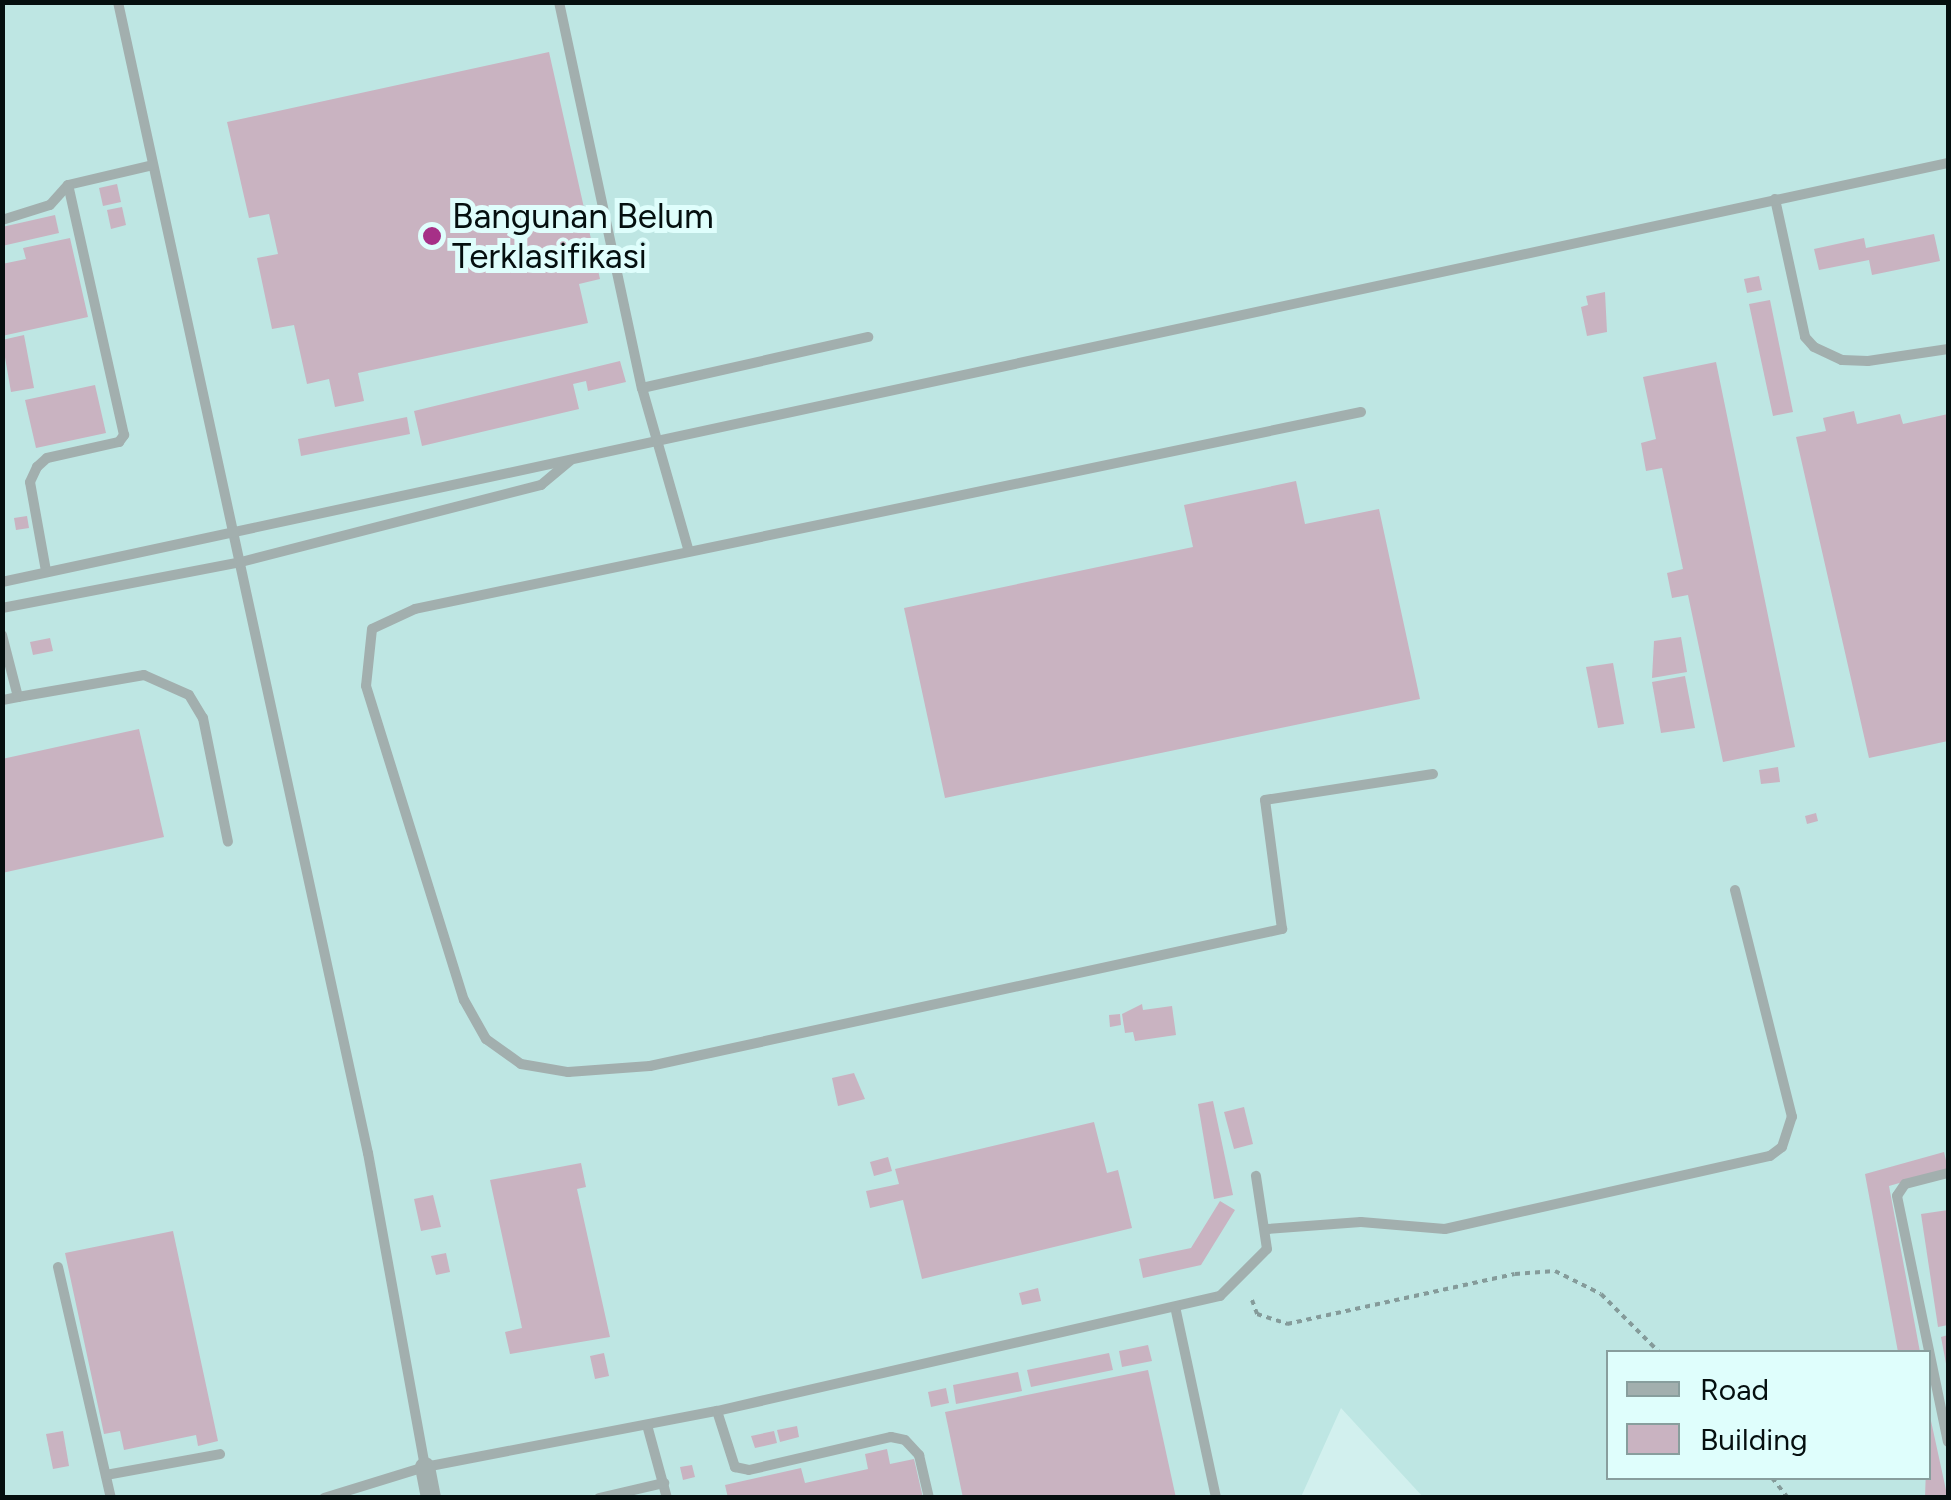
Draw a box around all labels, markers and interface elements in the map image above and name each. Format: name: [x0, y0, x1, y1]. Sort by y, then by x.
place label: Bangunan Belum Terklasifikasi: [452, 195, 714, 277]
marker: Bangunan Belum Terklasifikasi: [421, 225, 443, 247]
legend: [1606, 1350, 1931, 1480]
text: Road: [1700, 1371, 1769, 1408]
text: Building: [1700, 1421, 1808, 1458]

